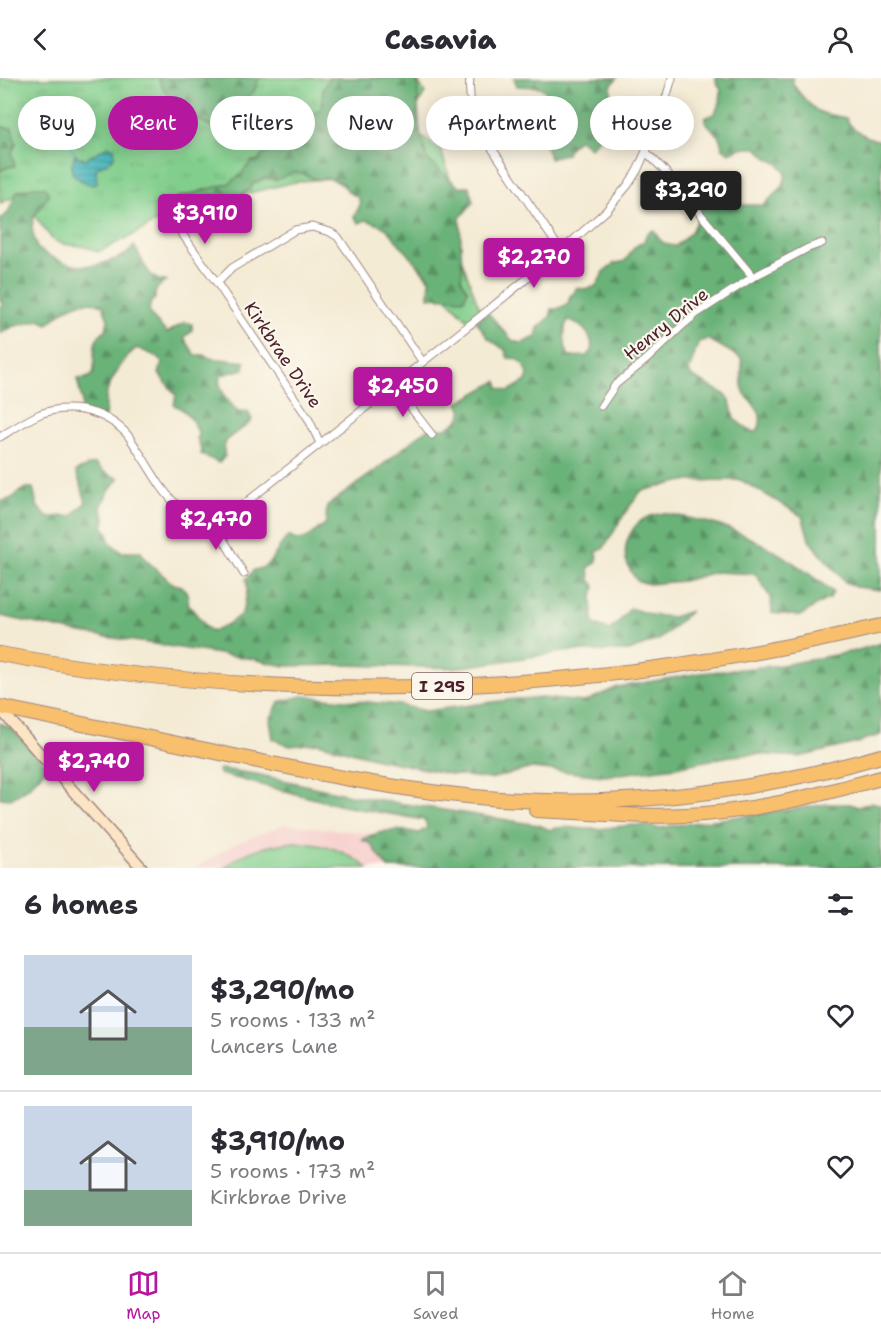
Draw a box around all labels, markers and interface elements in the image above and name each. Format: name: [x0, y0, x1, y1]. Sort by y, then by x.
text: Casavia: [384, 21, 497, 58]
icon: back: [24, 23, 57, 56]
icon: person: [824, 23, 857, 56]
chip: Buy: [18, 96, 96, 150]
chip: Rent: [108, 96, 198, 150]
chip: Filters: [210, 96, 315, 150]
chip: New: [327, 96, 414, 150]
chip: Apartment: [426, 96, 578, 150]
chip: House: [590, 96, 694, 150]
pin: $3,290: [642, 171, 740, 222]
text: $3,290: [654, 177, 728, 203]
pin: $3,910: [156, 194, 254, 245]
text: $3,910: [172, 200, 238, 226]
pin: $2,270: [485, 238, 583, 289]
text: $2,270: [497, 244, 571, 270]
street label: Henry Drive: [619, 282, 713, 366]
street label: Kirkbrae Drive: [239, 297, 327, 413]
pin: $2,450: [354, 367, 452, 418]
text: $2,450: [367, 373, 439, 399]
pin: $2,470: [167, 500, 265, 551]
text: $2,470: [180, 506, 252, 532]
road number: I 295: [412, 673, 472, 699]
pin: $2,740: [45, 742, 143, 793]
text: $2,740: [58, 748, 130, 774]
text: 6 homes: [24, 887, 138, 922]
icon: filters: [824, 888, 857, 921]
text: $3,290/mo: [210, 972, 355, 1007]
icon: home: [72, 979, 144, 1051]
icon: heart: [824, 999, 857, 1032]
text: 5 rooms · 133 m²: [210, 1007, 375, 1033]
text: Lancers Lane: [210, 1033, 338, 1059]
text: $3,910/mo: [210, 1123, 345, 1158]
icon: home: [72, 1130, 144, 1202]
icon: heart: [824, 1150, 857, 1183]
text: 5 rooms · 173 m²: [210, 1158, 375, 1184]
text: Kirkbrae Drive: [210, 1184, 347, 1210]
tab: Map: [126, 1267, 160, 1324]
tab: Saved: [413, 1267, 458, 1324]
tab: Home: [711, 1267, 755, 1324]

